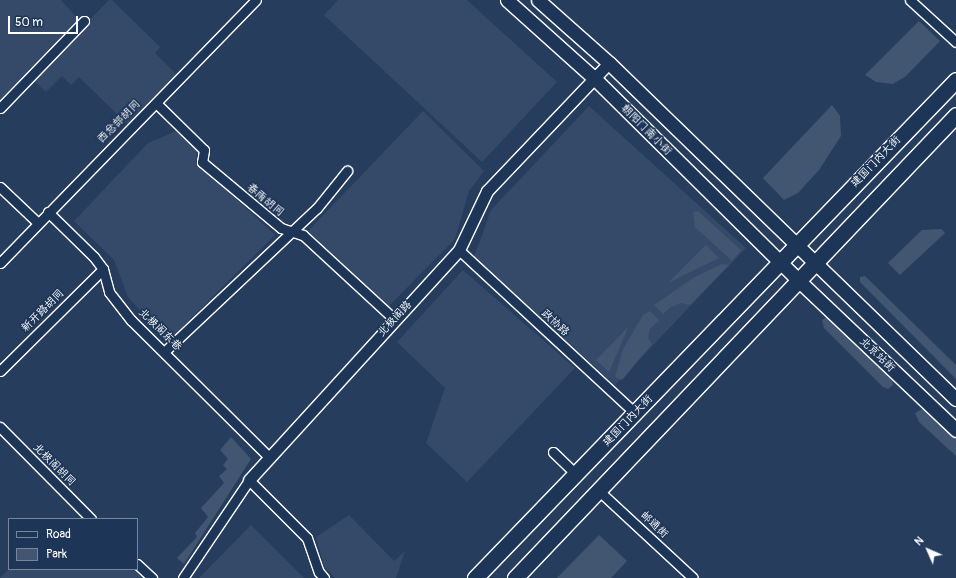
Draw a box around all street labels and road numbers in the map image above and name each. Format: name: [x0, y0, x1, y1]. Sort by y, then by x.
street label: 西总部胡同: [95, 98, 143, 146]
street label: 朝阳门南小街: [618, 102, 674, 158]
street label: 建国门内大街: [848, 134, 904, 190]
street label: 春雨胡同: [244, 181, 286, 219]
street label: 新开路胡同: [19, 287, 67, 335]
street label: 北极阁路: [375, 298, 415, 340]
street label: 北极阁东巷: [136, 306, 184, 354]
street label: 政协路: [538, 307, 572, 339]
street label: 北京站街: [857, 335, 897, 375]
street label: 建国门内大街: [600, 393, 656, 449]
street label: 北极阁胡同: [30, 441, 78, 489]
street label: 邮通街: [637, 509, 671, 541]

